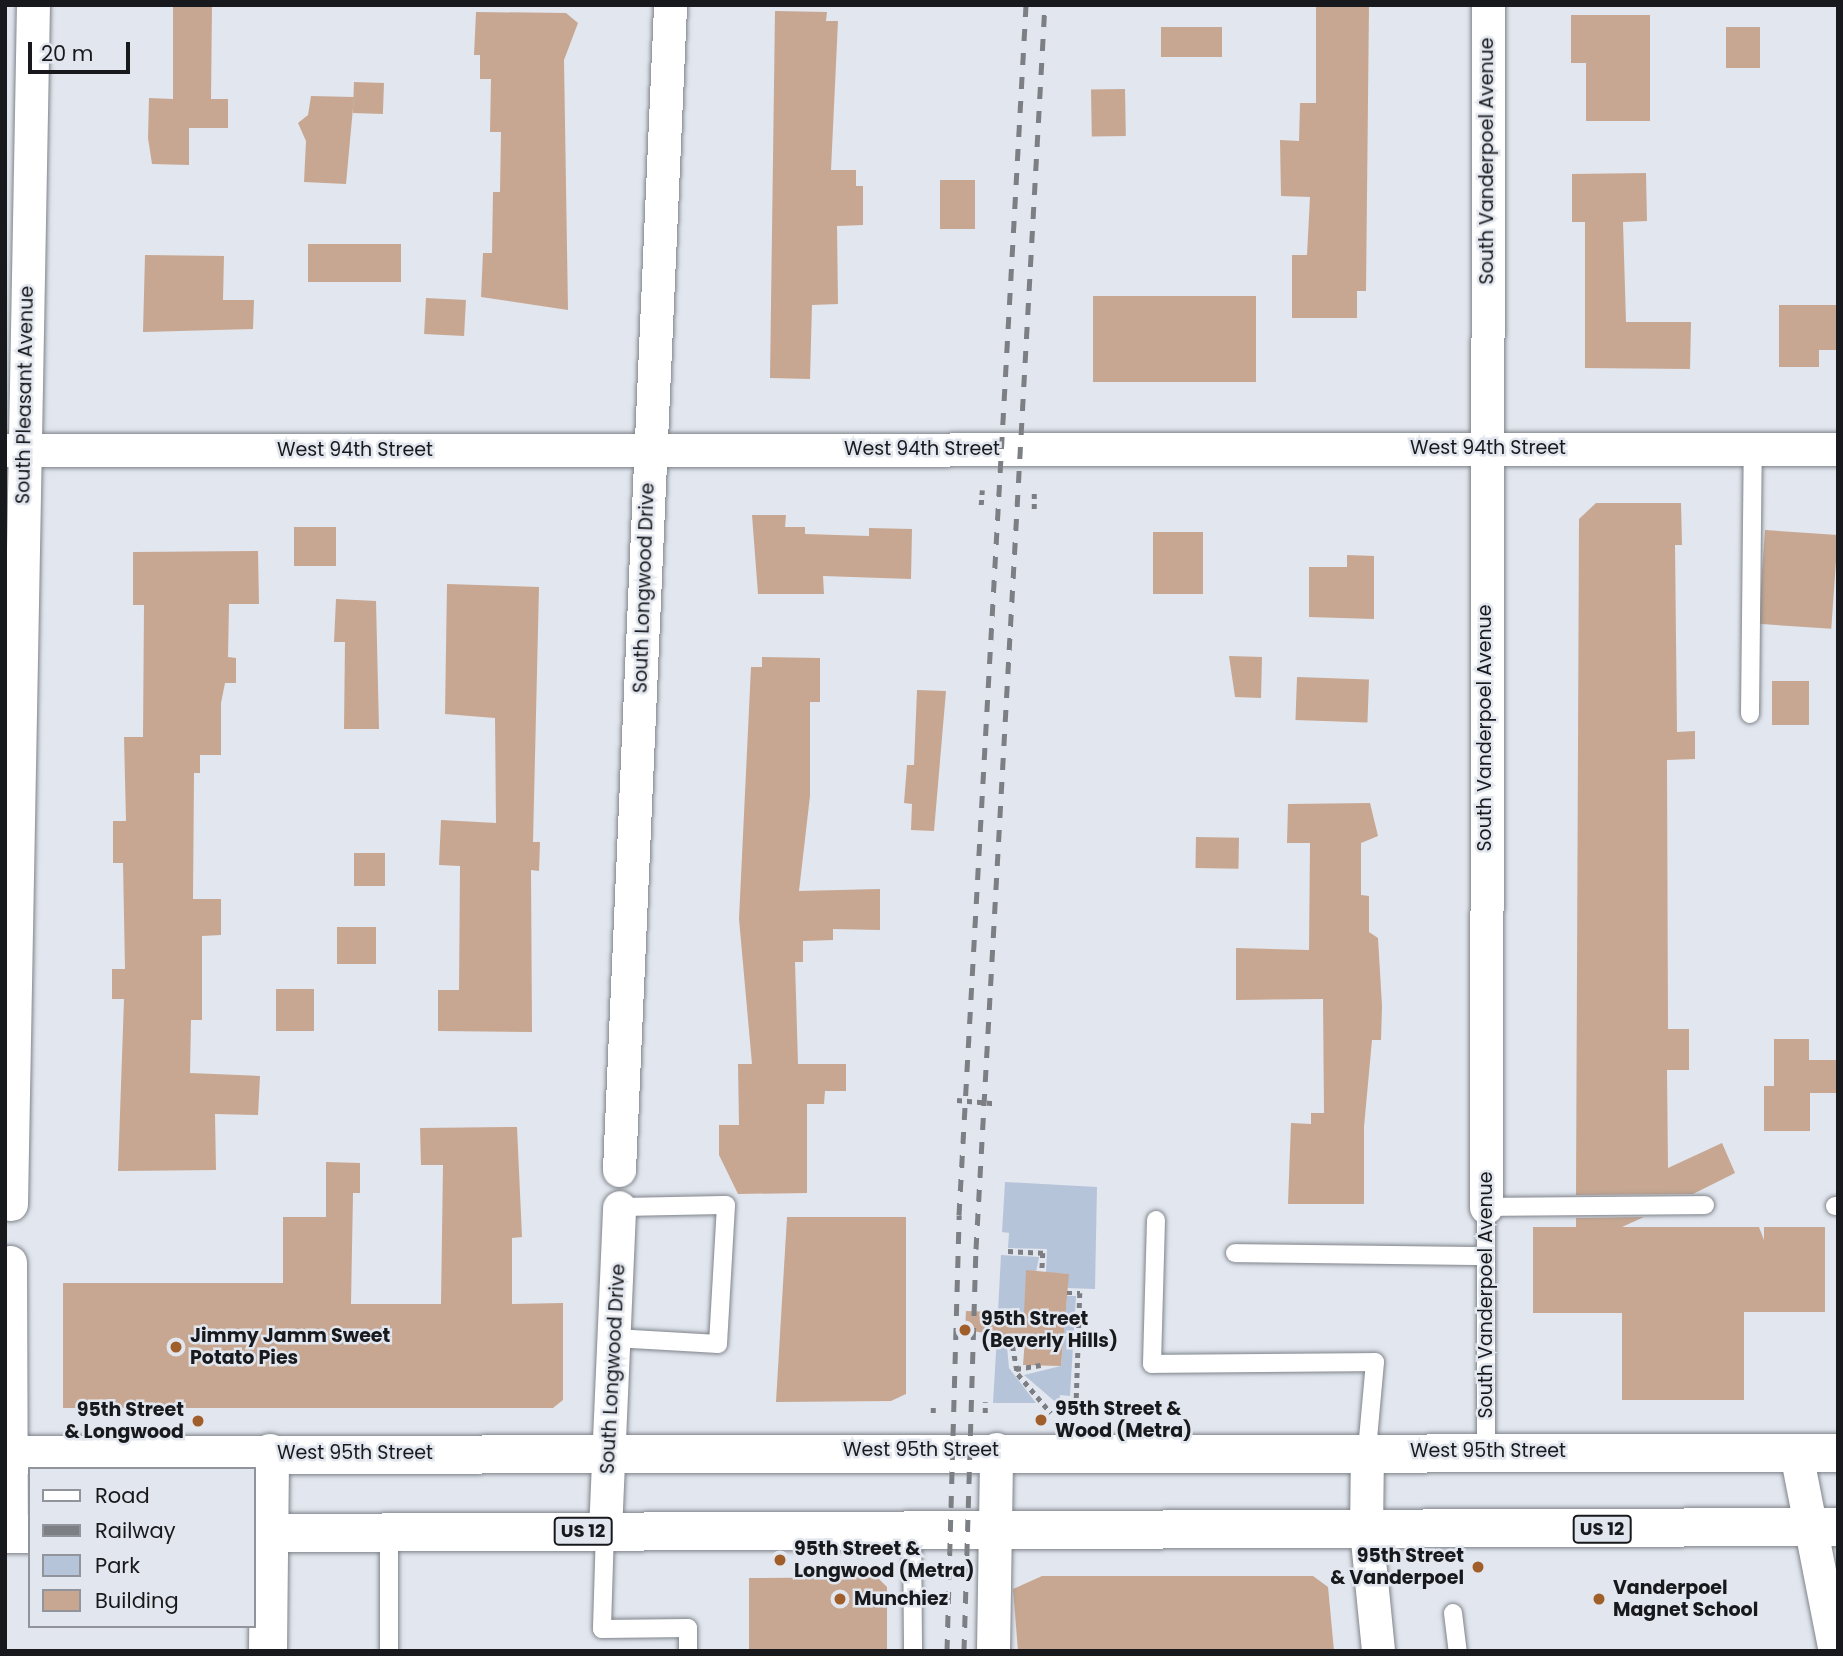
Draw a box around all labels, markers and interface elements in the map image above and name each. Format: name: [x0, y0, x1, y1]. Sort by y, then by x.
scale bar: [32, 28, 133, 72]
street label: South Vanderpoel Avenue: [1476, 37, 1498, 285]
text: 20 m: [41, 39, 94, 68]
street label: South Pleasant Avenue: [12, 286, 38, 504]
street label: West 94th Street: [1410, 437, 1566, 459]
street label: West 94th Street: [844, 438, 1000, 460]
street label: West 94th Street: [277, 439, 433, 461]
street label: South Longwood Drive: [629, 482, 659, 694]
street label: South Vanderpoel Avenue: [1474, 604, 1496, 852]
street label: South Vanderpoel Avenue: [1475, 1171, 1497, 1419]
street label: South Longwood Drive: [596, 1263, 630, 1475]
place label: 95th Street (Beverly Hills): [981, 1308, 1118, 1352]
marker: 95th Street (Beverly Hills): [955, 1320, 975, 1340]
place label: Jimmy Jamm Sweet Potato Pies: [190, 1325, 390, 1369]
marker: Jimmy Jamm Sweet Potato Pies: [168, 1339, 184, 1355]
place label: 95th Street & Wood (Metra): [1055, 1398, 1192, 1442]
place label: 95th Street & Longwood: [64, 1399, 184, 1443]
marker: 95th Street & Wood (Metra): [1033, 1412, 1049, 1428]
marker: 95th Street & Longwood: [190, 1413, 206, 1429]
street label: West 95th Street: [843, 1439, 999, 1461]
street label: West 95th Street: [1410, 1440, 1566, 1462]
street label: West 95th Street: [277, 1442, 433, 1464]
legend: [28, 1467, 256, 1628]
text: Road: [95, 1481, 150, 1510]
road number: US 12: [1572, 1514, 1632, 1544]
text: Railway: [95, 1516, 176, 1545]
road number: US 12: [553, 1516, 613, 1546]
place label: 95th Street & Longwood (Metra): [794, 1538, 974, 1582]
place label: 95th Street & Vanderpoel: [1330, 1545, 1464, 1589]
text: Park: [95, 1551, 140, 1580]
marker: 95th Street & Longwood (Metra): [772, 1552, 788, 1568]
marker: 95th Street & Vanderpoel: [1470, 1559, 1486, 1575]
place label: Vanderpoel Magnet School: [1613, 1577, 1758, 1621]
text: Building: [95, 1586, 179, 1615]
place label: Munchiez: [854, 1588, 948, 1610]
marker: Munchiez: [832, 1591, 848, 1607]
marker: Vanderpoel Magnet School: [1591, 1591, 1607, 1607]

